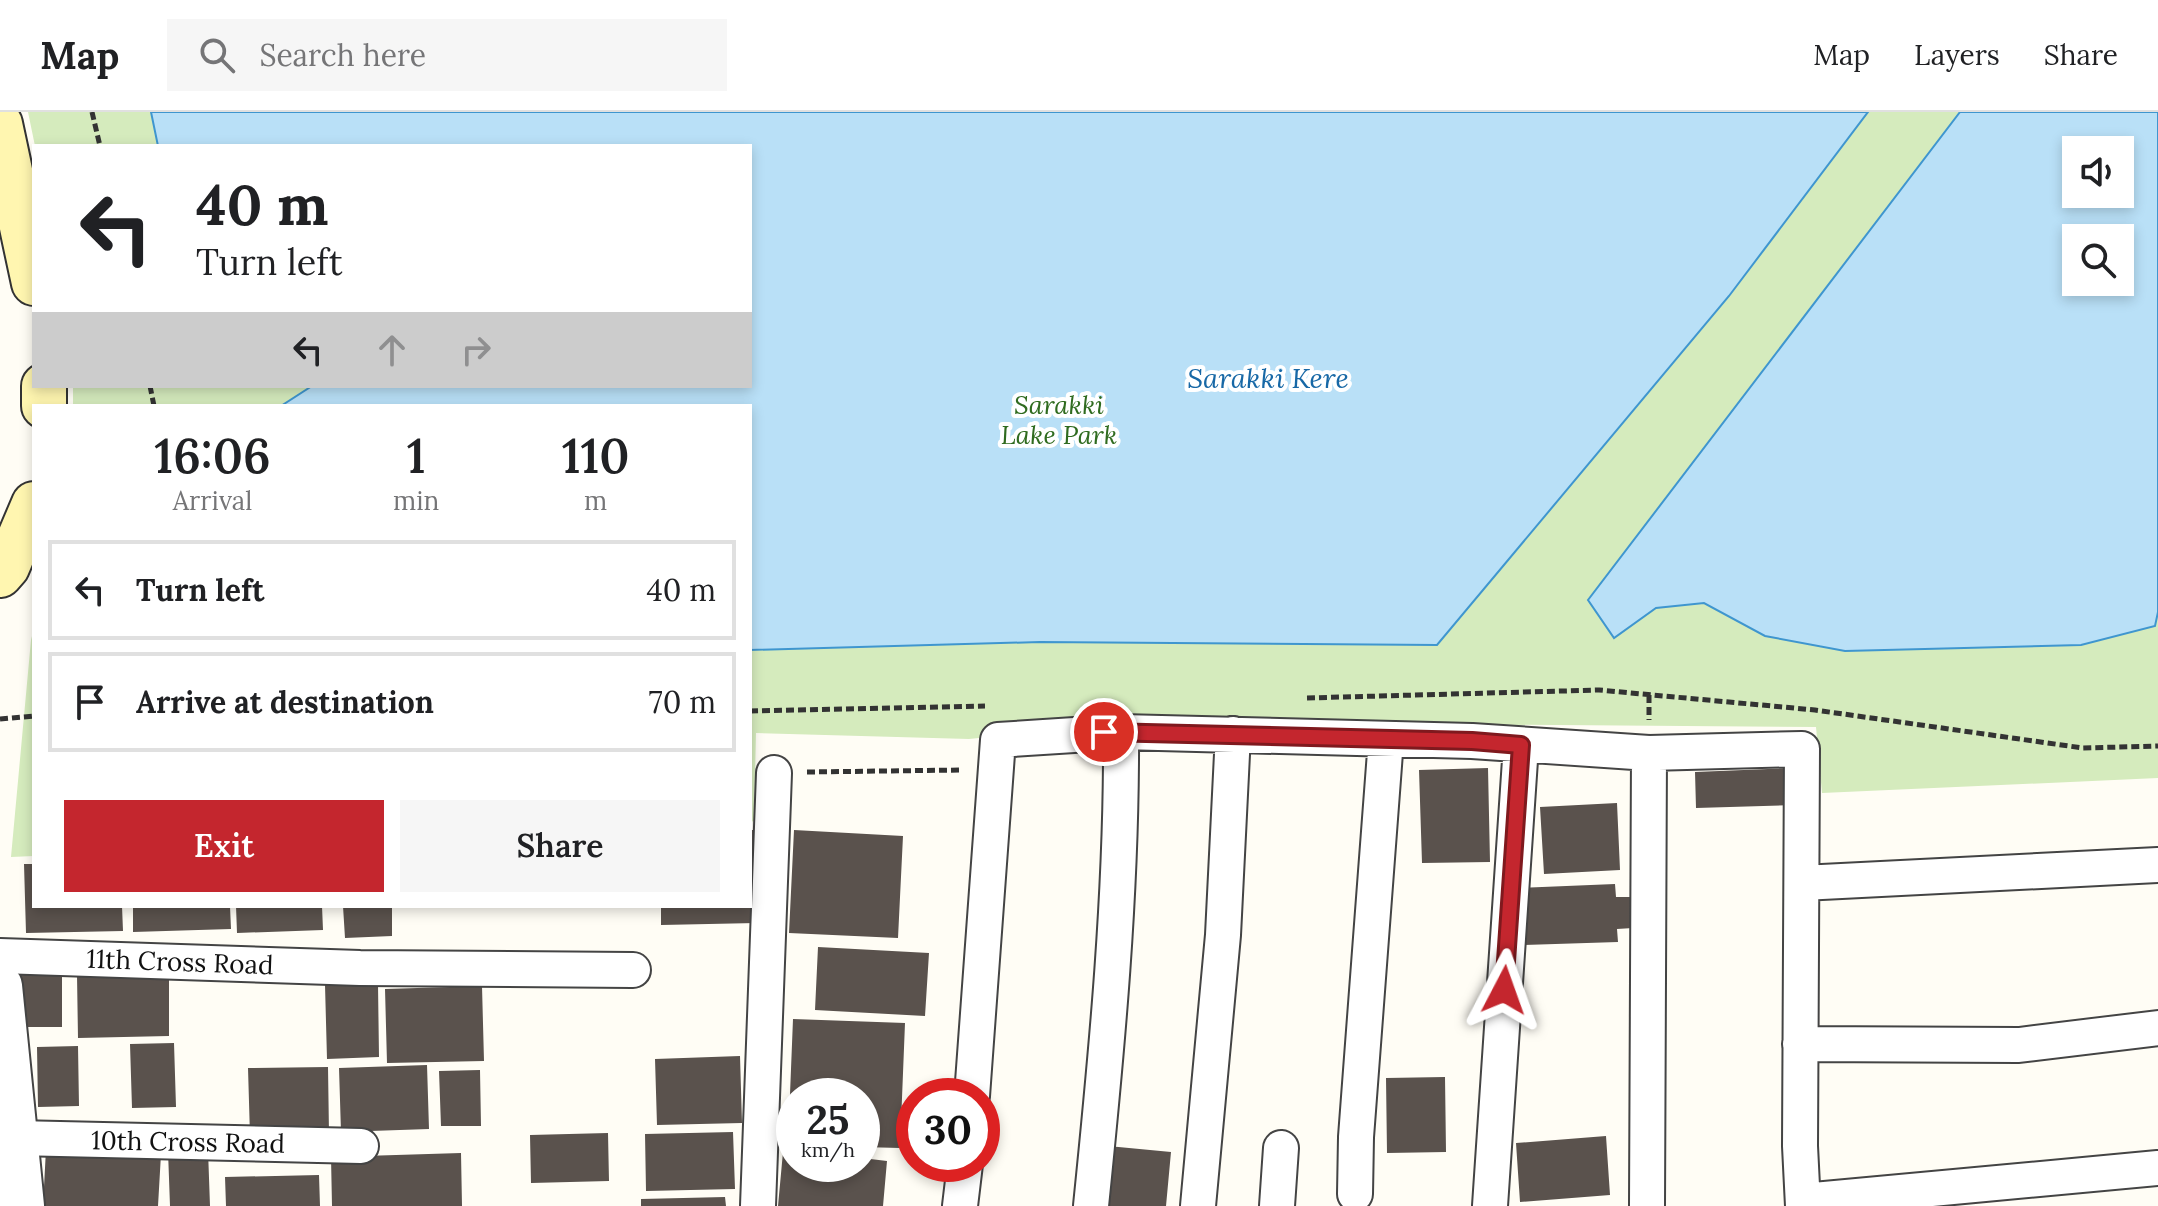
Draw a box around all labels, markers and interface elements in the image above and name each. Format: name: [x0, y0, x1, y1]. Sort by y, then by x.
search box: [167, 19, 727, 91]
text: Map: [40, 31, 119, 79]
icon: search: [195, 33, 239, 77]
text: Search here: [259, 36, 426, 74]
text: Map: [1813, 37, 1870, 73]
text: Layers: [1914, 37, 2000, 73]
text: Share: [2044, 37, 2118, 73]
map controls: [2062, 136, 2134, 296]
button: sound: [2062, 136, 2134, 208]
text: 40 m: [196, 169, 329, 240]
icon: left: [64, 176, 168, 280]
button: search: [2062, 224, 2134, 296]
text: Turn left: [196, 239, 343, 285]
icon: left: [286, 328, 330, 372]
icon: ahead: [370, 328, 414, 372]
icon: right: [454, 328, 498, 372]
water label: Sarakki Kere: [1187, 360, 1349, 396]
park label: Sarakki Lake Park: [1001, 388, 1117, 451]
text: 16:06: [154, 425, 271, 486]
text: 1: [407, 425, 426, 486]
text: 110: [562, 425, 630, 486]
text: Arrival: [173, 484, 252, 517]
text: min: [393, 484, 439, 517]
text: m: [584, 484, 607, 517]
icon: left: [68, 568, 112, 612]
text: Turn left: [136, 571, 264, 609]
text: 40 m: [646, 571, 716, 609]
icon: arrive: [68, 680, 112, 724]
text: Arrive at destination: [136, 683, 434, 721]
text: 70 m: [649, 683, 716, 721]
pin: [1070, 698, 1138, 766]
icon: arrive: [1082, 710, 1126, 754]
button: Exit: [64, 800, 384, 892]
button: Share: [400, 800, 720, 892]
street label: 11th Cross Road: [86, 942, 274, 981]
position arrow: [1462, 948, 1546, 1032]
speed limit sign: 30: [896, 1078, 1000, 1182]
text: 25: [807, 1094, 849, 1145]
street label: 10th Cross Road: [91, 1123, 285, 1160]
text: km/h: [801, 1137, 855, 1162]

